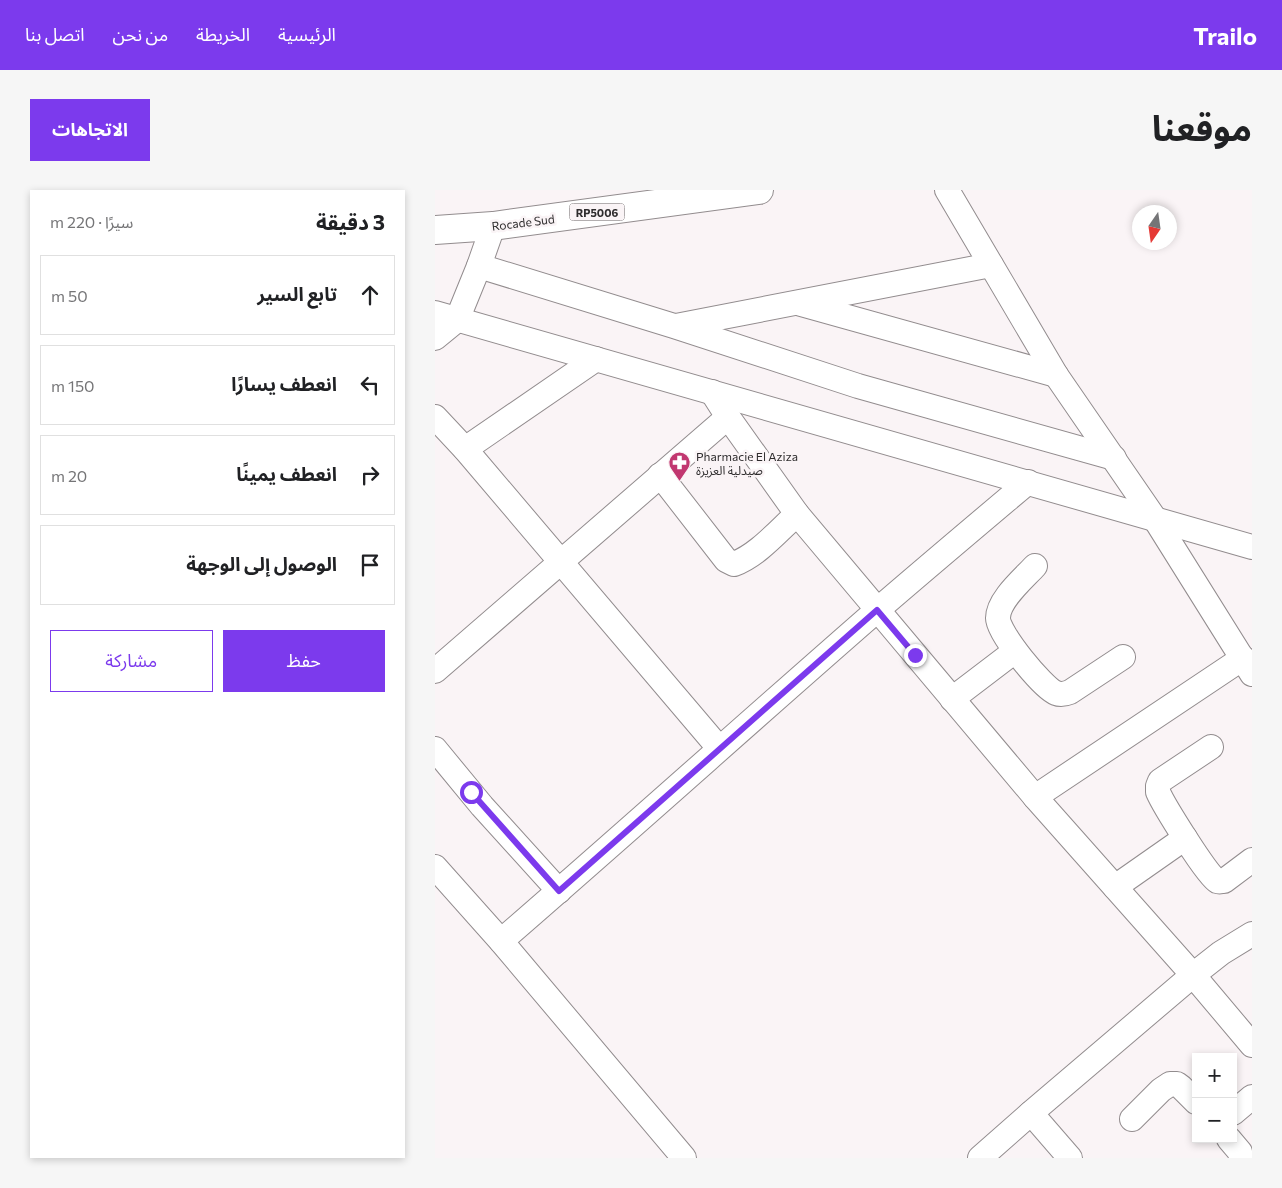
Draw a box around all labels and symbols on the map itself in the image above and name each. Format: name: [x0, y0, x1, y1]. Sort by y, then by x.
road number: RP5006: [569, 204, 625, 221]
north arrow: [1132, 205, 1177, 250]
street label: Rocade Sud: [491, 211, 555, 233]
place label: Pharmacie El Aziza صيدلية العزيزة: [696, 449, 798, 478]
pharmacy icon: Pharmacie El Aziza صيدلية العزيزة: [668, 451, 692, 482]
route end: [904, 644, 927, 667]
route start: [460, 781, 483, 804]

